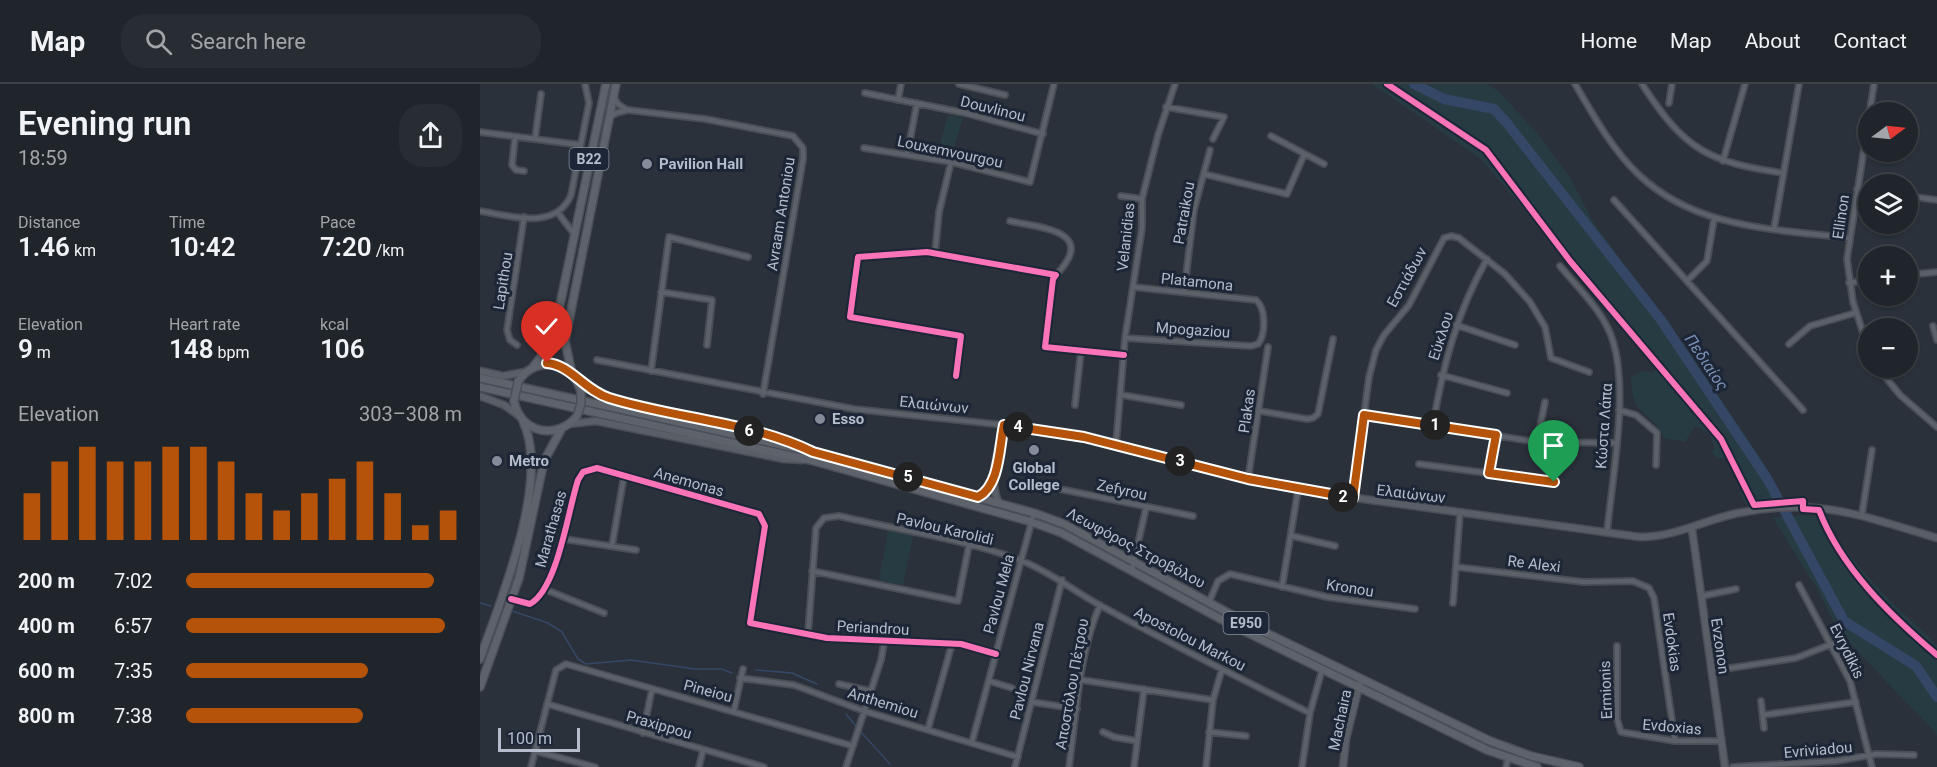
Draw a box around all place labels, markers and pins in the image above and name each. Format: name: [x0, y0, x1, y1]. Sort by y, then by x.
place label: Pavilion Hall: [659, 155, 743, 173]
marker: Pavilion Hall: [640, 157, 654, 171]
pin: [521, 301, 572, 363]
place label: Esso: [832, 410, 864, 428]
pin: 1: [1420, 410, 1450, 440]
marker: Esso: [813, 412, 827, 426]
pin: 4: [1003, 412, 1033, 442]
pin: 6: [734, 416, 764, 446]
pin: [1528, 420, 1579, 482]
marker: Global College: [1027, 443, 1041, 457]
pin: 3: [1165, 446, 1195, 476]
place label: Metro: [509, 452, 549, 470]
marker: Metro: [490, 454, 504, 468]
place label: Global College: [1009, 459, 1060, 494]
pin: 5: [893, 462, 923, 492]
pin: 2: [1328, 482, 1358, 512]

